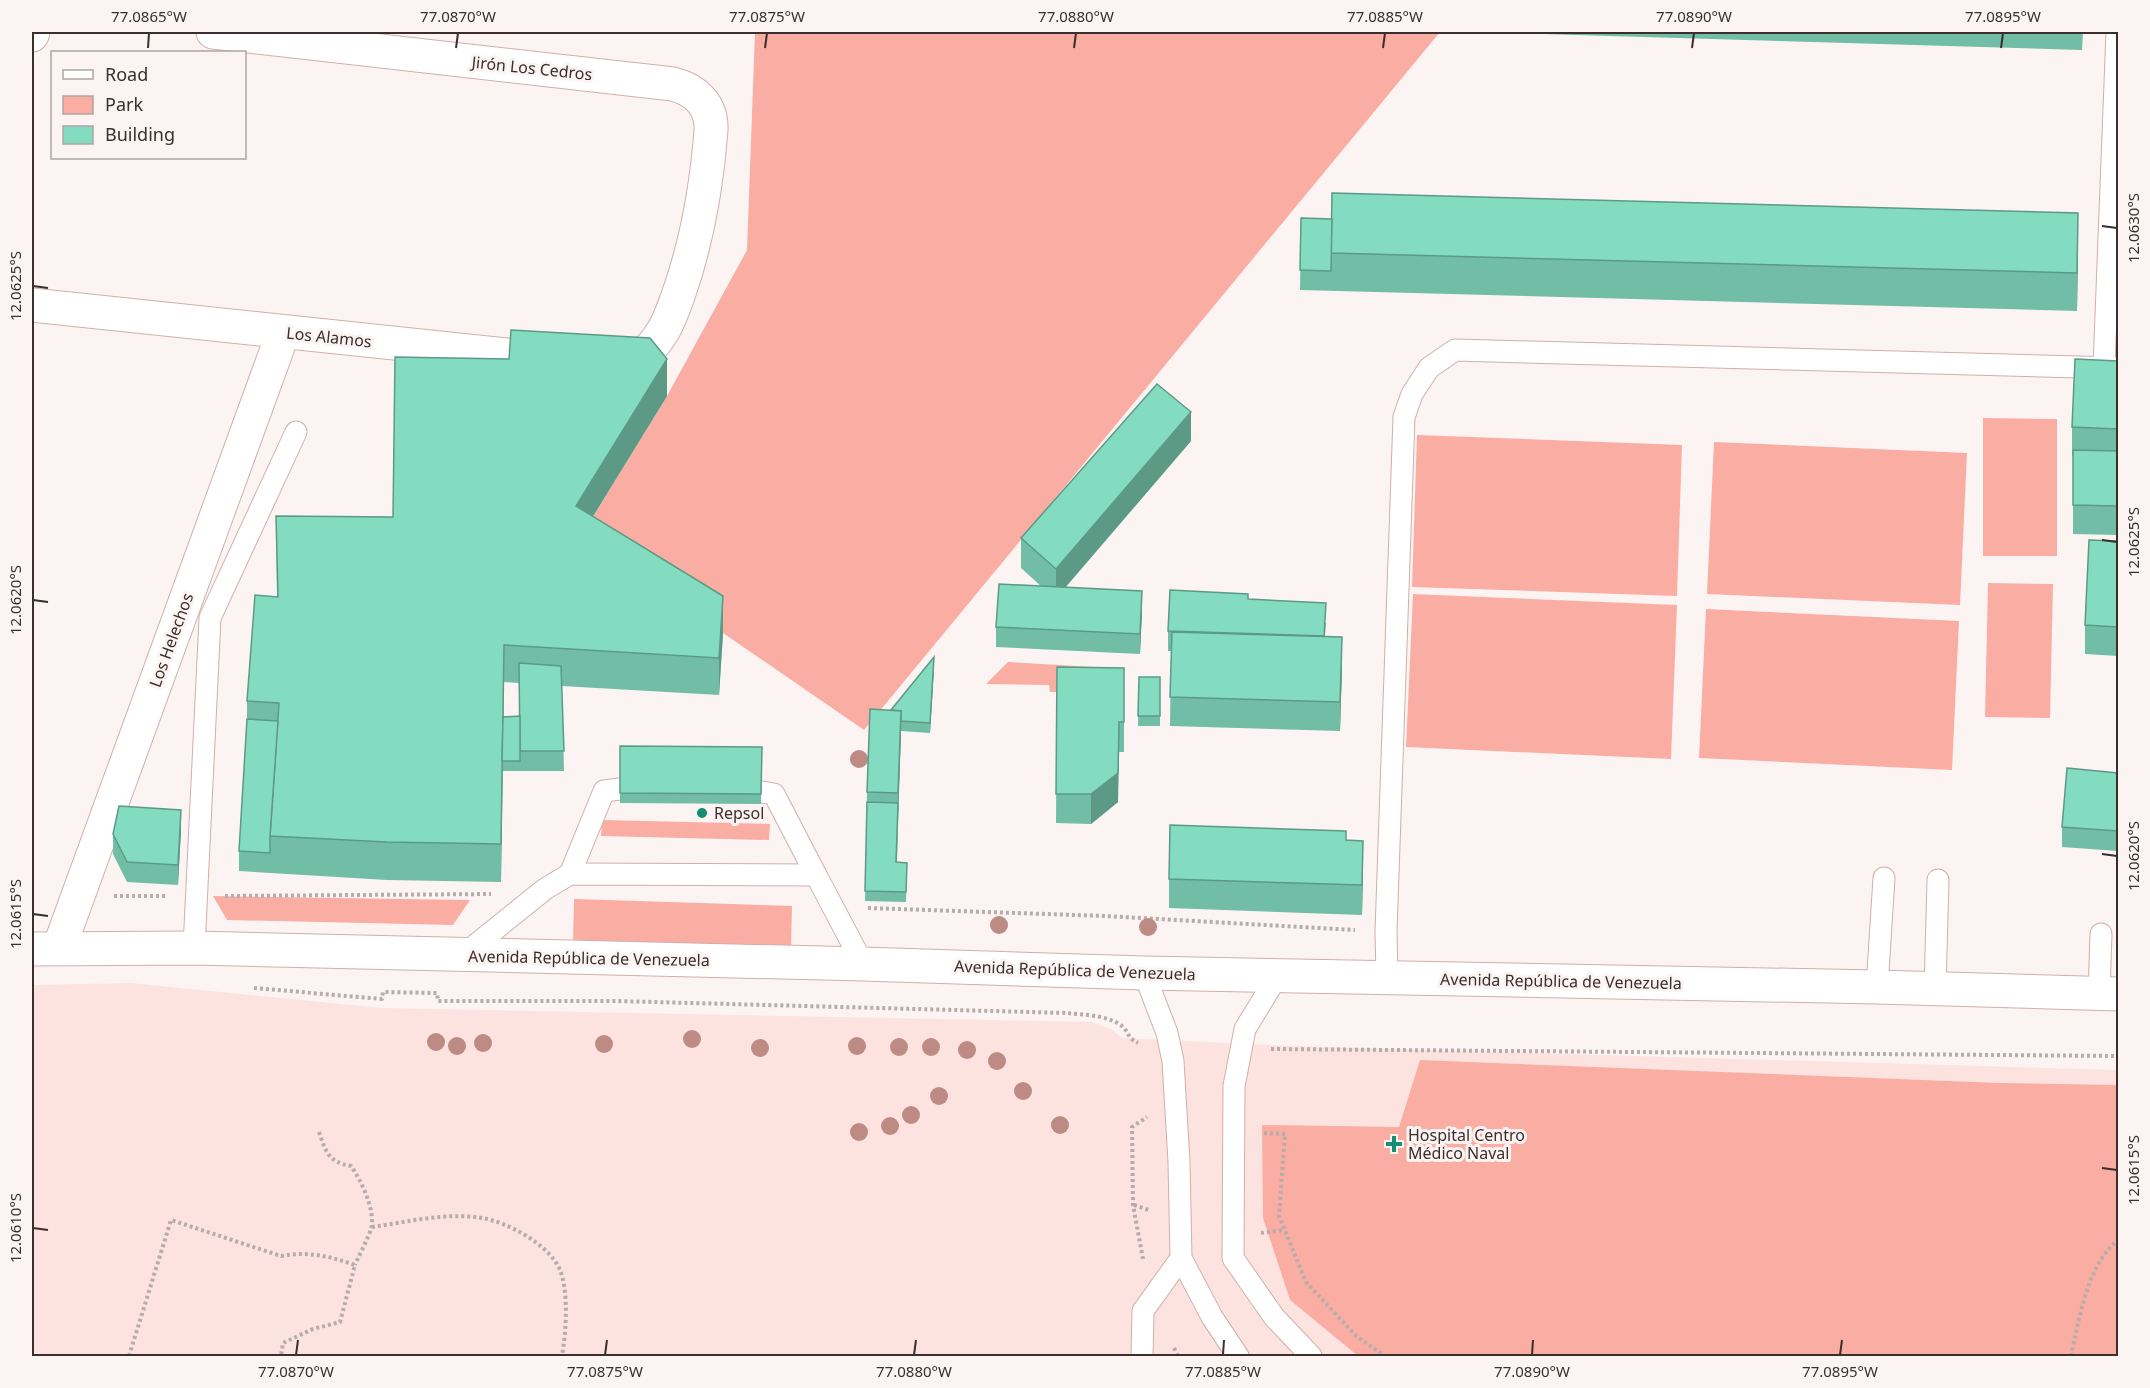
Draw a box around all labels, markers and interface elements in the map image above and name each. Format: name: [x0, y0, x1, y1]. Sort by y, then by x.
text: 77.0865°W: [111, 6, 187, 26]
text: 77.0870°W: [420, 6, 496, 26]
text: 77.0875°W: [729, 6, 805, 26]
text: 77.0880°W: [1038, 6, 1114, 26]
text: 77.0885°W: [1347, 6, 1423, 26]
text: 77.0890°W: [1656, 6, 1732, 26]
text: 77.0895°W: [1965, 6, 2041, 26]
legend: [51, 51, 246, 159]
street label: Jirón Los Cedros: [469, 51, 593, 85]
text: Road: [105, 62, 148, 86]
text: Park: [105, 92, 143, 116]
text: Building: [105, 122, 175, 146]
text: 12.0630°S: [2123, 193, 2143, 263]
text: 12.0625°S: [5, 251, 25, 321]
street label: Los Alamos: [285, 322, 373, 352]
text: 12.0625°S: [2123, 507, 2143, 577]
text: 12.0620°S: [5, 565, 25, 635]
street label: Los Helechos: [144, 590, 198, 690]
place label: Repsol: [714, 802, 764, 824]
marker: Repsol: [695, 806, 709, 820]
text: 12.0620°S: [2123, 821, 2143, 891]
text: 12.0615°S: [5, 879, 25, 949]
street label: Avenida República de Venezuela: [468, 945, 710, 971]
street label: Avenida República de Venezuela: [954, 955, 1196, 985]
street label: Avenida República de Venezuela: [1440, 968, 1682, 994]
place label: Hospital Centro Médico Naval: [1408, 1124, 1525, 1164]
marker: Hospital Centro Médico Naval: [1385, 1135, 1403, 1153]
text: 12.0615°S: [2123, 1135, 2143, 1205]
text: 12.0610°S: [5, 1193, 25, 1263]
text: 77.0870°W: [258, 1361, 334, 1381]
text: 77.0875°W: [567, 1361, 643, 1381]
text: 77.0880°W: [876, 1361, 952, 1381]
text: 77.0885°W: [1185, 1361, 1261, 1381]
text: 77.0890°W: [1494, 1361, 1570, 1381]
text: 77.0895°W: [1802, 1361, 1878, 1381]

